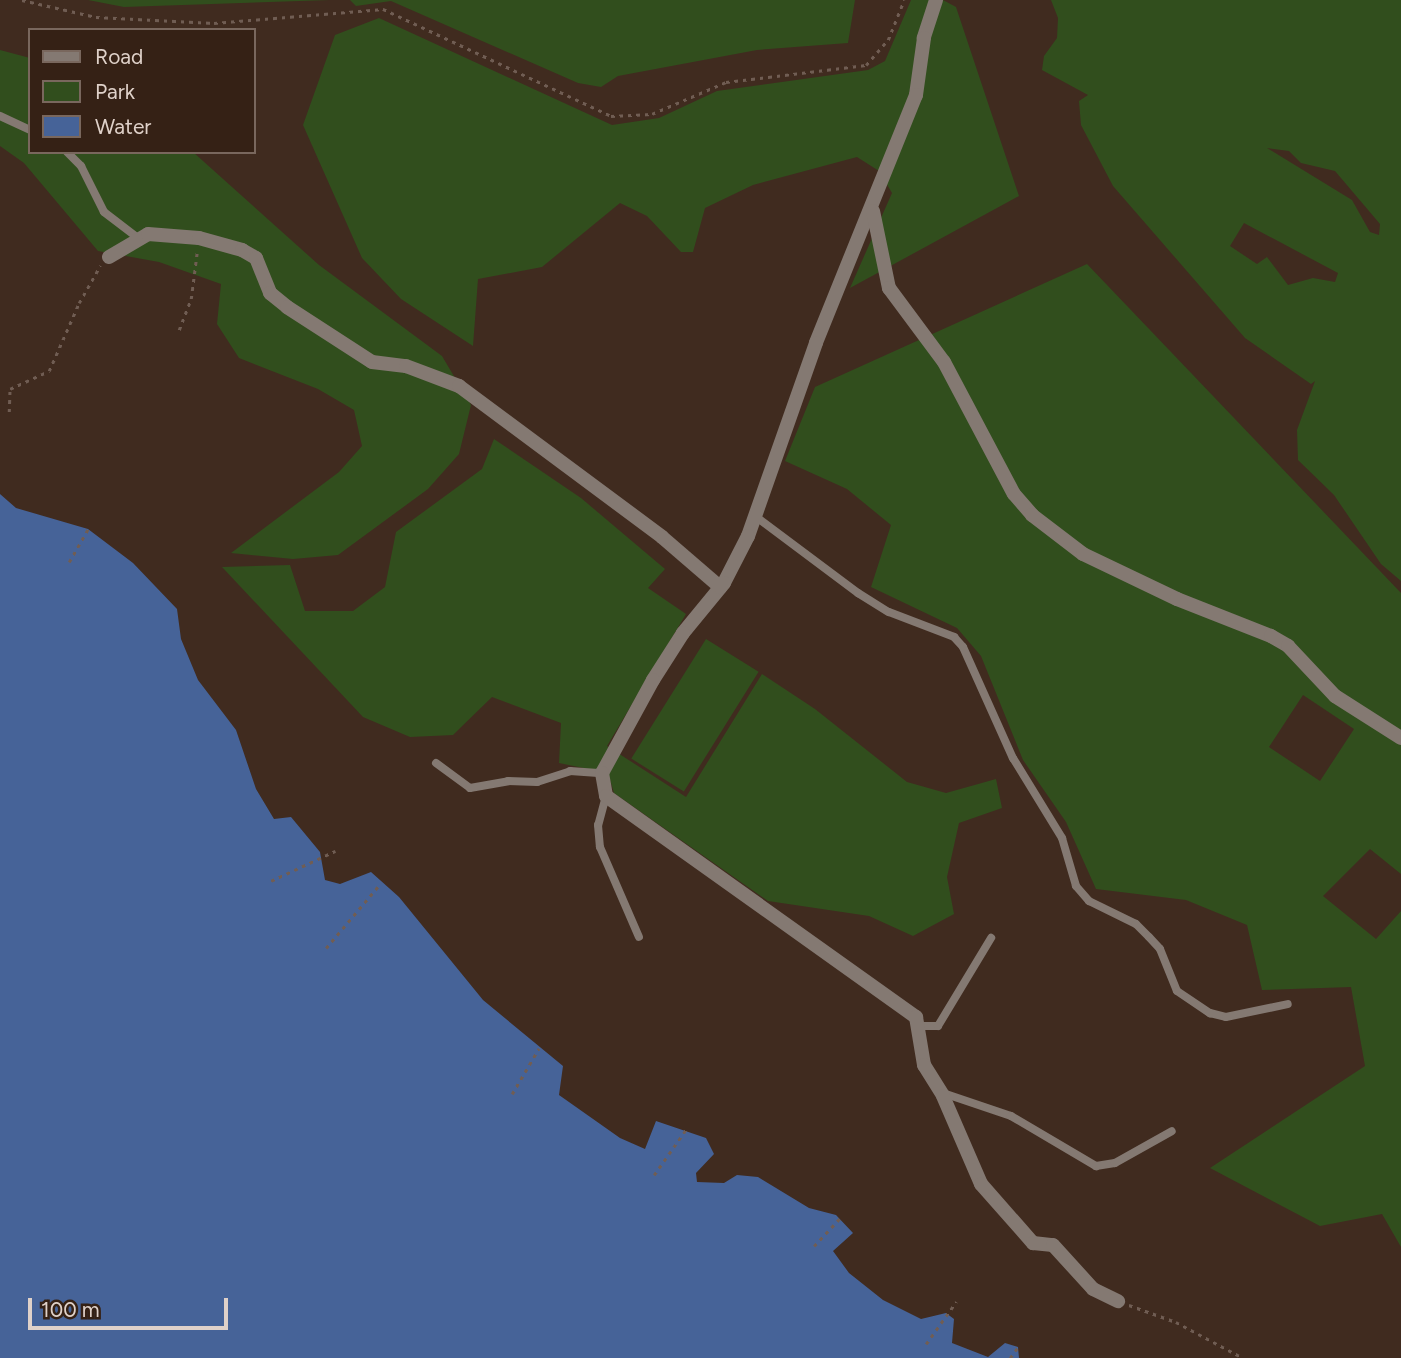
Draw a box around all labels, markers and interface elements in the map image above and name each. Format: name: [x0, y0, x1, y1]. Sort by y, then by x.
legend: [28, 28, 256, 154]
text: Road: [95, 44, 143, 69]
text: Park: [95, 79, 135, 104]
text: Water: [95, 114, 151, 139]
scale bar: [32, 1284, 231, 1328]
text: 100 m: [41, 1297, 100, 1322]

